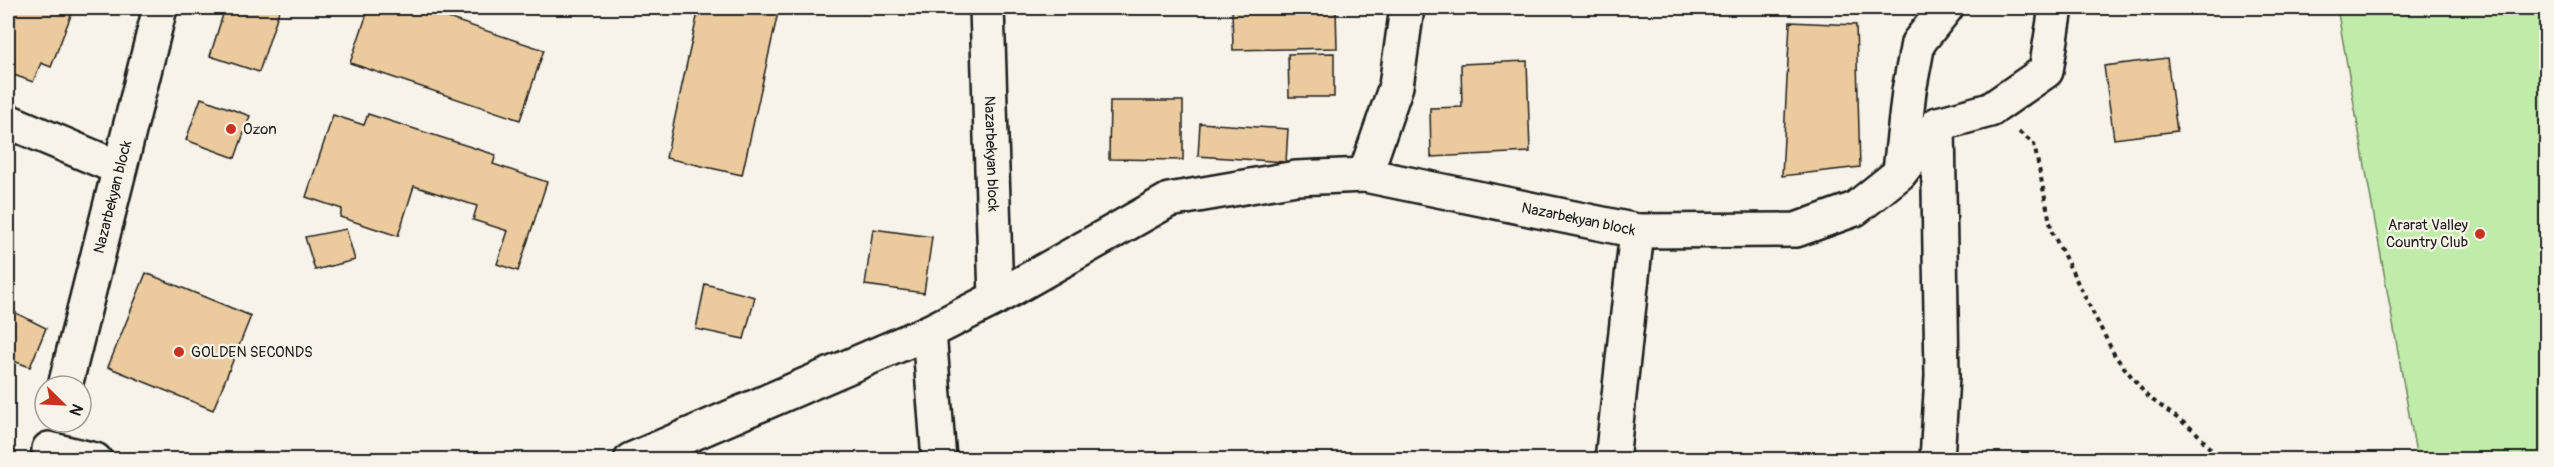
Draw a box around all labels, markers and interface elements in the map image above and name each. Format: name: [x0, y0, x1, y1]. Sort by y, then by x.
street label: Nazarbekyan block: [980, 96, 1003, 213]
place label: Ozon: [243, 120, 277, 139]
marker: Ozon: [224, 122, 238, 136]
street label: Nazarbekyan block: [89, 138, 136, 255]
street label: Nazarbekyan block: [1520, 198, 1638, 240]
place label: Ararat Valley Country Club: [2386, 216, 2469, 252]
marker: Ararat Valley Country Club: [2473, 227, 2487, 241]
place label: GOLDEN SECONDS: [191, 343, 313, 362]
marker: GOLDEN SECONDS: [172, 345, 186, 359]
north arrow: [33, 374, 93, 434]
text: N: [64, 401, 87, 419]

